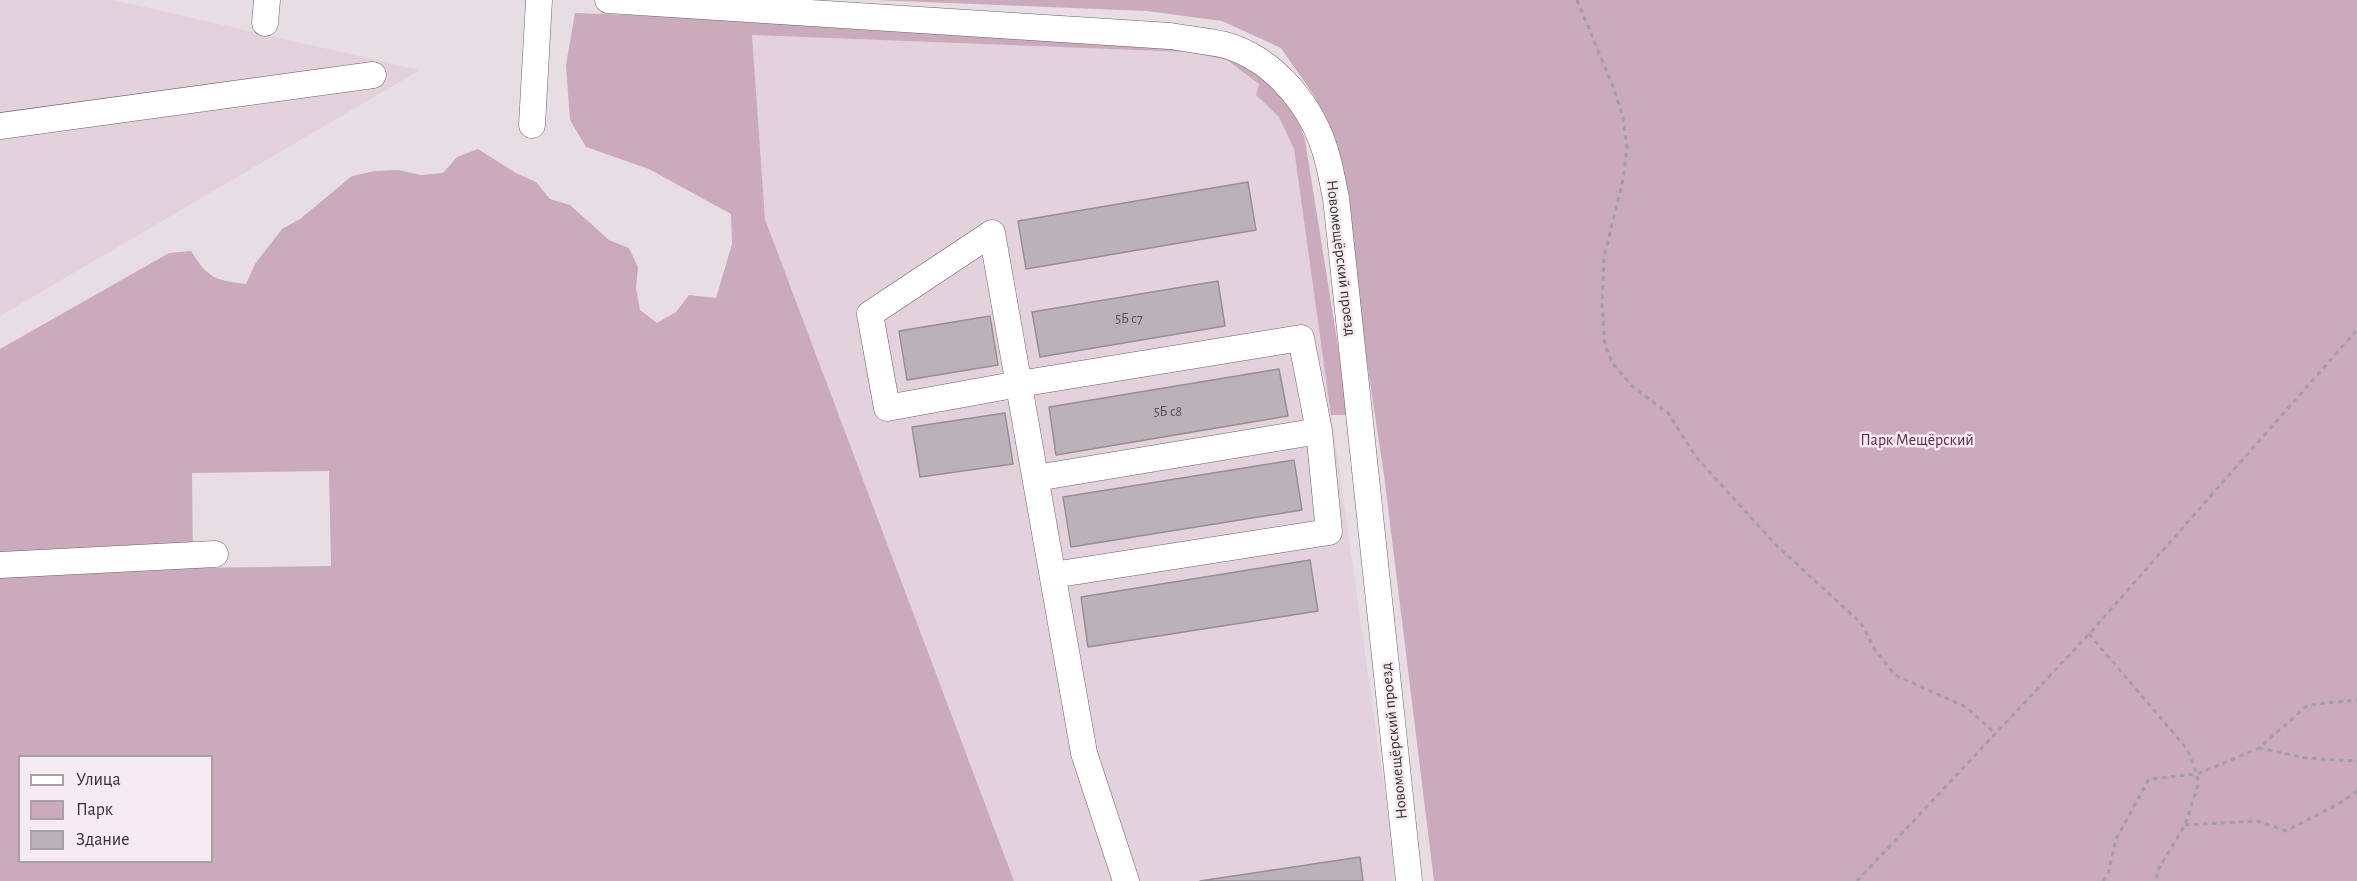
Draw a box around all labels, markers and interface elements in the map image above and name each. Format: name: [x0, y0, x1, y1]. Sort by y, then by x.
street label: Новомещёрский проезд: [1322, 179, 1360, 337]
house number: 5Б с7: [1115, 311, 1143, 327]
house number: 5Б с8: [1154, 404, 1182, 420]
park label: Парк Мещёрский: [1860, 430, 1974, 450]
street label: Новомещёрский проезд: [1376, 662, 1412, 820]
legend: [18, 755, 213, 863]
text: Улица: [76, 771, 121, 789]
text: Парк: [76, 801, 113, 819]
text: Здание: [76, 831, 130, 849]

